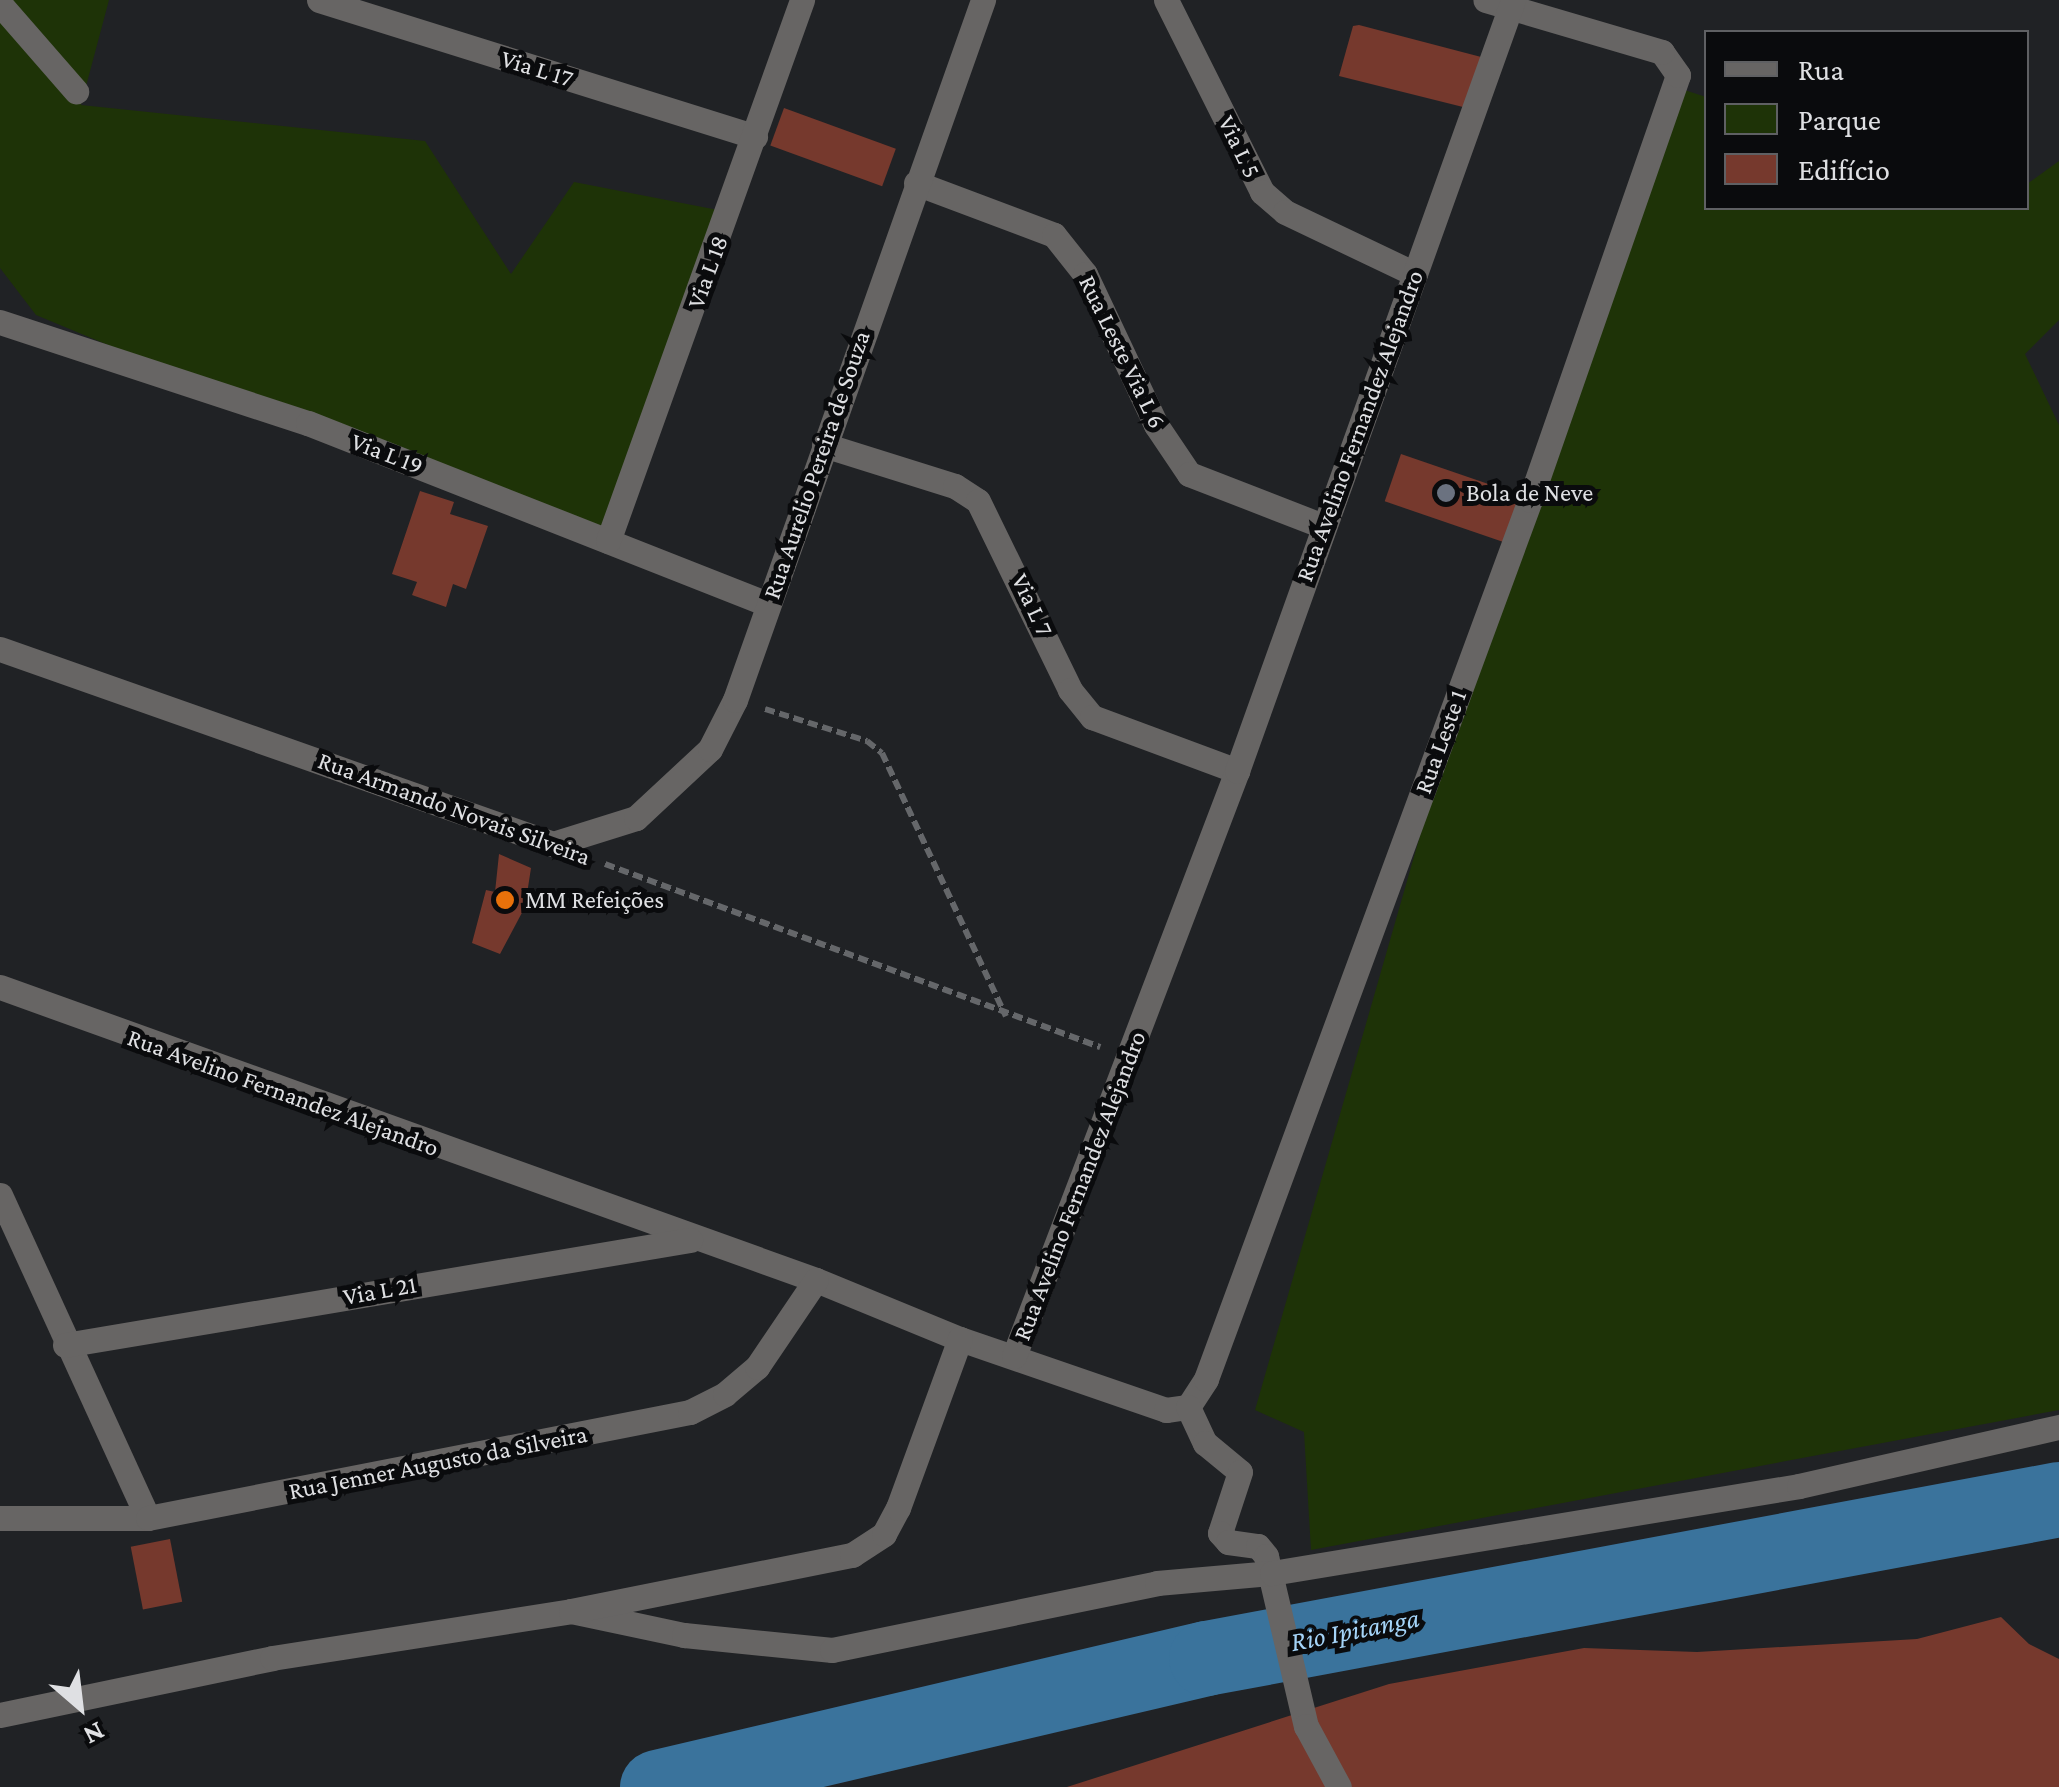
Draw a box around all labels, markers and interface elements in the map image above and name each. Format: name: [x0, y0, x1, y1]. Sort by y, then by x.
legend: [1704, 30, 2029, 210]
street label: Via L 17: [497, 44, 577, 94]
text: Rua: [1798, 53, 1844, 86]
text: Parque: [1798, 103, 1881, 136]
street label: Via L 5: [1211, 111, 1267, 183]
text: Edifício: [1798, 153, 1890, 186]
street label: Via L 18: [681, 231, 735, 313]
street label: Rua Avelino Fernandez Alejandro: [1290, 266, 1430, 586]
street label: Rua Leste Via L 6: [1072, 271, 1172, 433]
street label: Rua Aurelio Pereira de Souza: [757, 327, 877, 603]
street label: Via L 19: [347, 427, 427, 481]
place label: Bola de Neve: [1466, 478, 1593, 508]
marker: Bola de Neve: [1435, 482, 1457, 504]
street label: Via L 7: [1005, 569, 1059, 641]
street label: Rua Leste 1: [1408, 686, 1474, 798]
street label: Rua Armando Novais Silveira: [314, 746, 594, 872]
place label: MM Refeições: [525, 885, 664, 915]
marker: MM Refeições: [494, 889, 516, 911]
street label: Rua Avelino Fernandez Alejandro: [123, 1023, 443, 1163]
street label: Rua Avelino Fernandez Alejandro: [1007, 1027, 1153, 1345]
street label: Via L 21: [341, 1270, 419, 1312]
street label: Rua Jenner Augusto da Silveira: [286, 1419, 590, 1507]
water label: Rio Ipitanga: [1288, 1601, 1422, 1659]
north arrow: [30, 1657, 130, 1757]
text: N: [79, 1716, 110, 1752]

